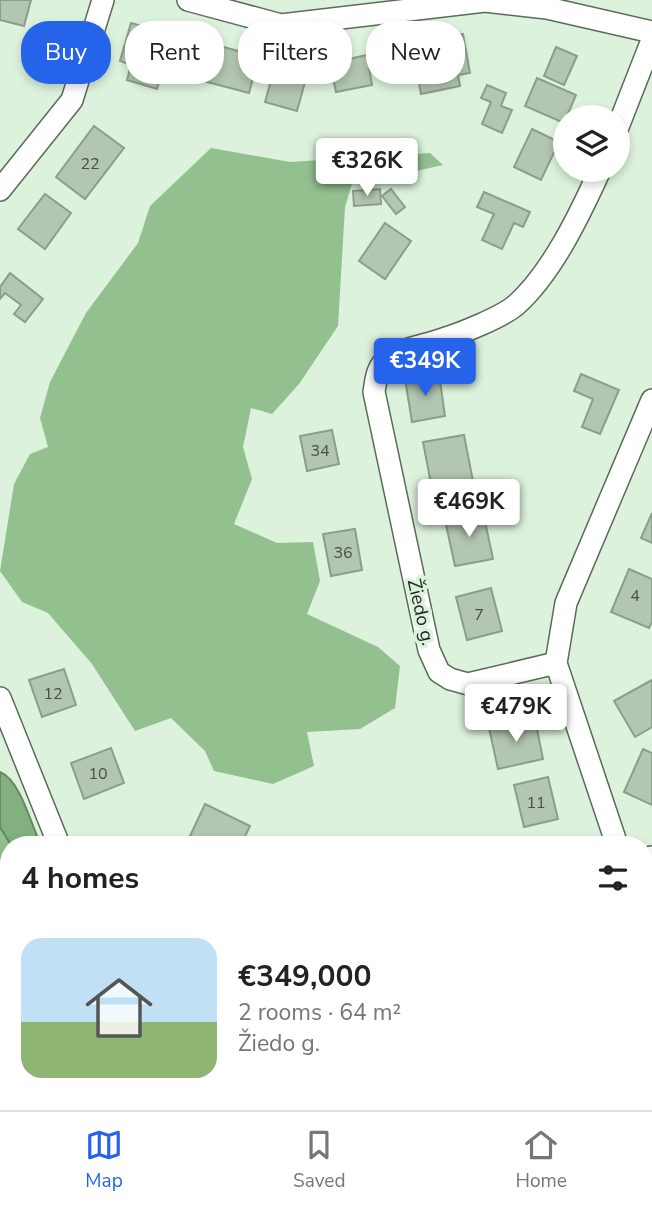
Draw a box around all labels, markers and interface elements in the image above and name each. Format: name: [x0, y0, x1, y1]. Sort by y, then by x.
chip: Buy: [21, 21, 111, 84]
chip: Rent: [125, 21, 224, 84]
chip: Filters: [238, 21, 352, 84]
chip: New: [366, 21, 465, 84]
map controls: [553, 105, 630, 182]
button: layers: [553, 105, 630, 182]
pin: €326K: [318, 138, 416, 198]
text: €326K: [332, 145, 402, 176]
house number: 22: [80, 153, 100, 175]
pin: €349K: [376, 338, 474, 398]
text: €349K: [390, 345, 460, 376]
house number: 34: [310, 440, 330, 462]
pin: €469K: [420, 480, 518, 539]
text: €469K: [434, 486, 504, 517]
house number: 36: [333, 542, 353, 564]
street label: Žiedo g.: [401, 576, 441, 648]
house number: 4: [630, 585, 640, 607]
house number: 7: [474, 604, 484, 626]
house number: 12: [43, 683, 63, 705]
pin: €479K: [467, 684, 565, 744]
text: €479K: [481, 691, 551, 722]
house number: 10: [88, 763, 108, 785]
house number: 11: [526, 792, 546, 814]
text: 4 homes: [21, 858, 139, 899]
icon: filters: [594, 859, 632, 897]
text: €349,000: [238, 956, 371, 997]
icon: home: [77, 966, 161, 1050]
text: 2 rooms · 64 m²: [238, 997, 401, 1028]
text: Žiedo g.: [238, 1028, 320, 1059]
tab: Map: [85, 1126, 123, 1194]
tab: Saved: [293, 1126, 346, 1194]
tab: Home: [516, 1126, 567, 1194]

